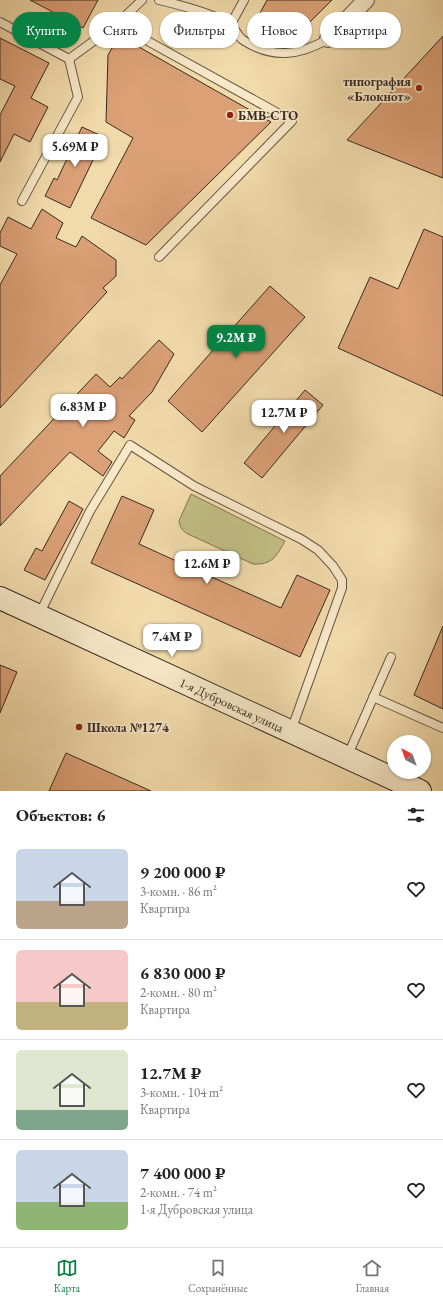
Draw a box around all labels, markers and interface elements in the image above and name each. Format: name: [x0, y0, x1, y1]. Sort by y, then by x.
chip: Купить: [12, 12, 81, 48]
chip: Снять: [89, 12, 152, 48]
chip: Фильтры: [160, 12, 239, 48]
chip: Новое: [247, 12, 312, 48]
chip: Квартира: [320, 12, 401, 48]
place label: типография «Блокнот»: [343, 73, 411, 105]
marker: типография «Блокнот»: [414, 83, 424, 93]
place label: БМВ-СТО: [238, 107, 298, 124]
marker: БМВ-СТО: [225, 110, 235, 120]
pin: 5.69M ₽: [38, 134, 112, 168]
text: 5.69M ₽: [52, 138, 98, 155]
pin: 9.2M ₽: [203, 325, 269, 359]
text: 9.2M ₽: [216, 329, 256, 346]
pin: 6.83M ₽: [46, 394, 120, 428]
text: 6.83M ₽: [60, 398, 106, 415]
pin: 12.7M ₽: [247, 400, 321, 434]
text: 12.7M ₽: [261, 404, 307, 421]
pin: 12.6M ₽: [170, 551, 244, 585]
text: 12.6M ₽: [184, 555, 230, 572]
pin: 7.4M ₽: [139, 624, 205, 658]
text: 7.4M ₽: [152, 628, 192, 645]
street label: 1-я Дубровская улица: [177, 673, 287, 736]
place label: Школа №1274: [87, 719, 169, 736]
marker: Школа №1274: [74, 722, 84, 732]
north arrow: [387, 735, 431, 779]
map controls: [387, 735, 431, 779]
text: Объектов: 6: [16, 804, 106, 826]
icon: filters: [405, 804, 427, 826]
text: 9 200 000 ₽: [140, 861, 226, 883]
icon: home: [48, 865, 96, 913]
icon: heart: [405, 878, 427, 900]
text: 3-комн. · 86 m²: [140, 883, 217, 900]
text: Квартира: [140, 900, 190, 917]
text: 6 830 000 ₽: [140, 962, 226, 984]
icon: home: [48, 966, 96, 1014]
icon: heart: [405, 979, 427, 1001]
text: 2-комн. · 80 m²: [140, 984, 217, 1001]
text: Квартира: [140, 1001, 190, 1018]
text: 12.7M ₽: [140, 1062, 201, 1084]
icon: home: [48, 1066, 96, 1114]
icon: heart: [405, 1079, 427, 1101]
text: 3-комн. · 104 m²: [140, 1084, 223, 1101]
text: Квартира: [140, 1101, 190, 1118]
text: 7 400 000 ₽: [140, 1162, 226, 1184]
icon: home: [48, 1166, 96, 1214]
icon: heart: [405, 1179, 427, 1201]
text: 2-комн. · 74 m²: [140, 1184, 217, 1201]
text: 1-я Дубровская улица: [140, 1201, 253, 1218]
tab: Карта: [54, 1257, 80, 1295]
tab: Сохранённые: [188, 1257, 248, 1295]
tab: Главная: [356, 1257, 389, 1295]

